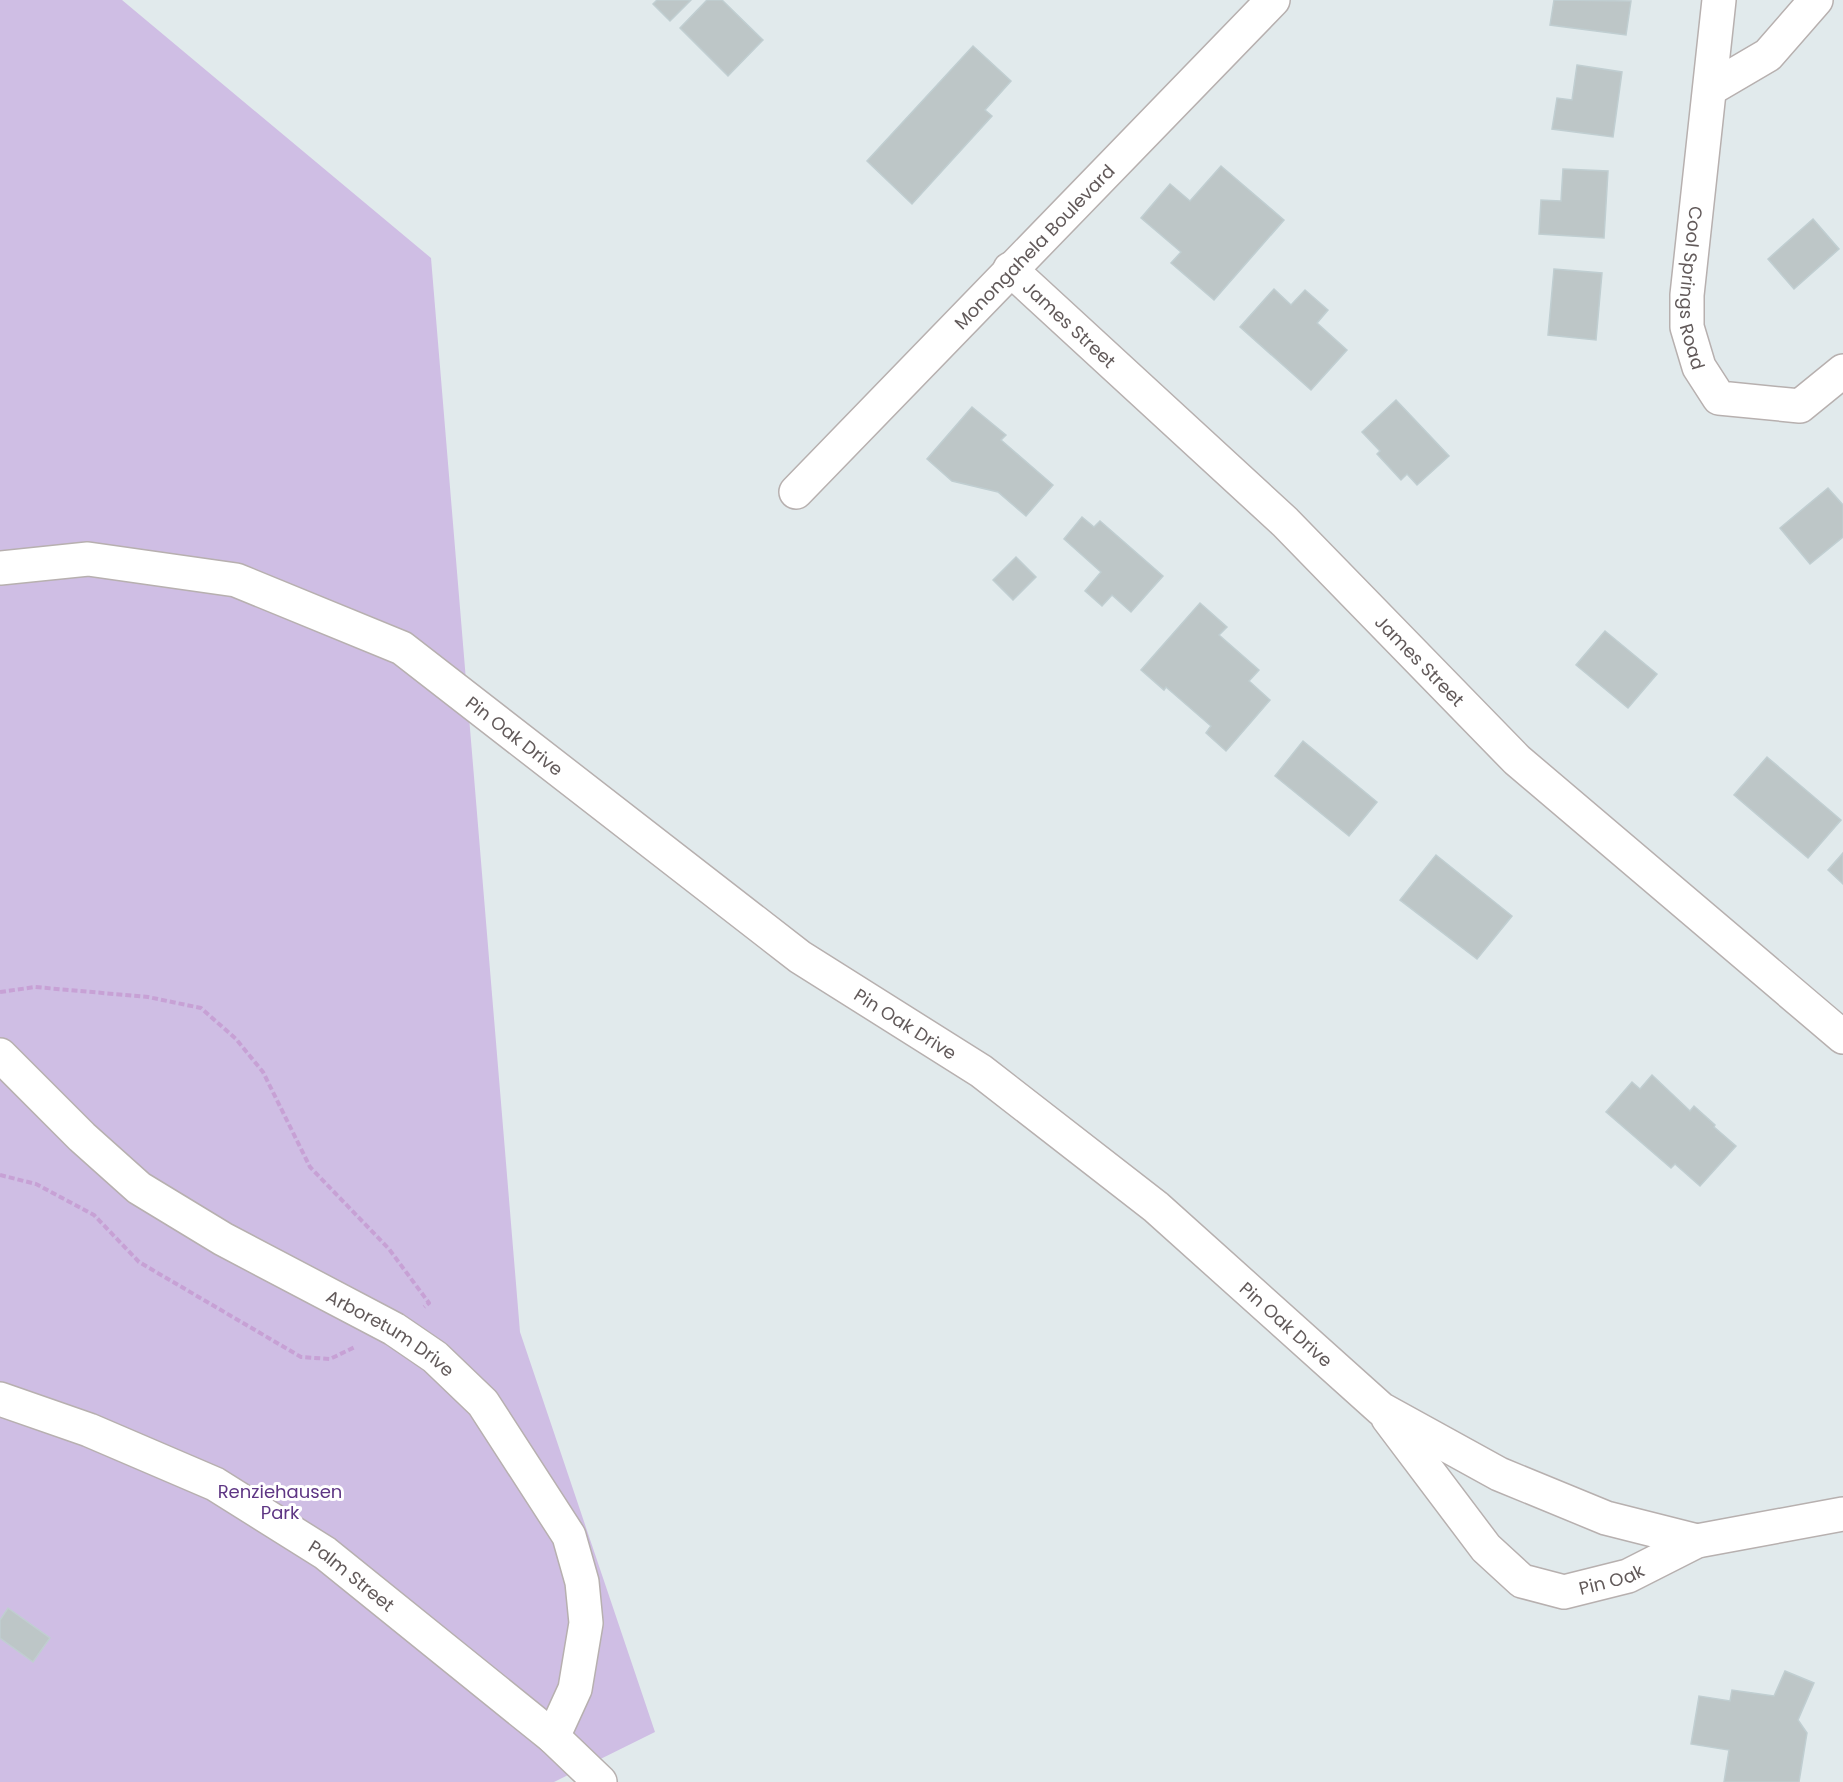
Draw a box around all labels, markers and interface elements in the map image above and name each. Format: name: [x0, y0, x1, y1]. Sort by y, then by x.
street label: Monongahela Boulevard: [948, 158, 1120, 334]
street label: Cool Springs Road: [1674, 205, 1712, 372]
street label: James Street: [1018, 275, 1122, 373]
street label: James Street: [1370, 609, 1470, 712]
street label: Pin Oak Drive: [461, 690, 568, 781]
street label: Pin Oak Drive: [850, 982, 962, 1065]
street label: Pin Oak Drive: [1235, 1276, 1338, 1372]
street label: Arboretum Drive: [322, 1283, 460, 1382]
park label: Renziehausen Park: [218, 1479, 342, 1525]
street label: Palm Street: [304, 1534, 400, 1617]
street label: Pin Oak: [1576, 1557, 1649, 1600]

